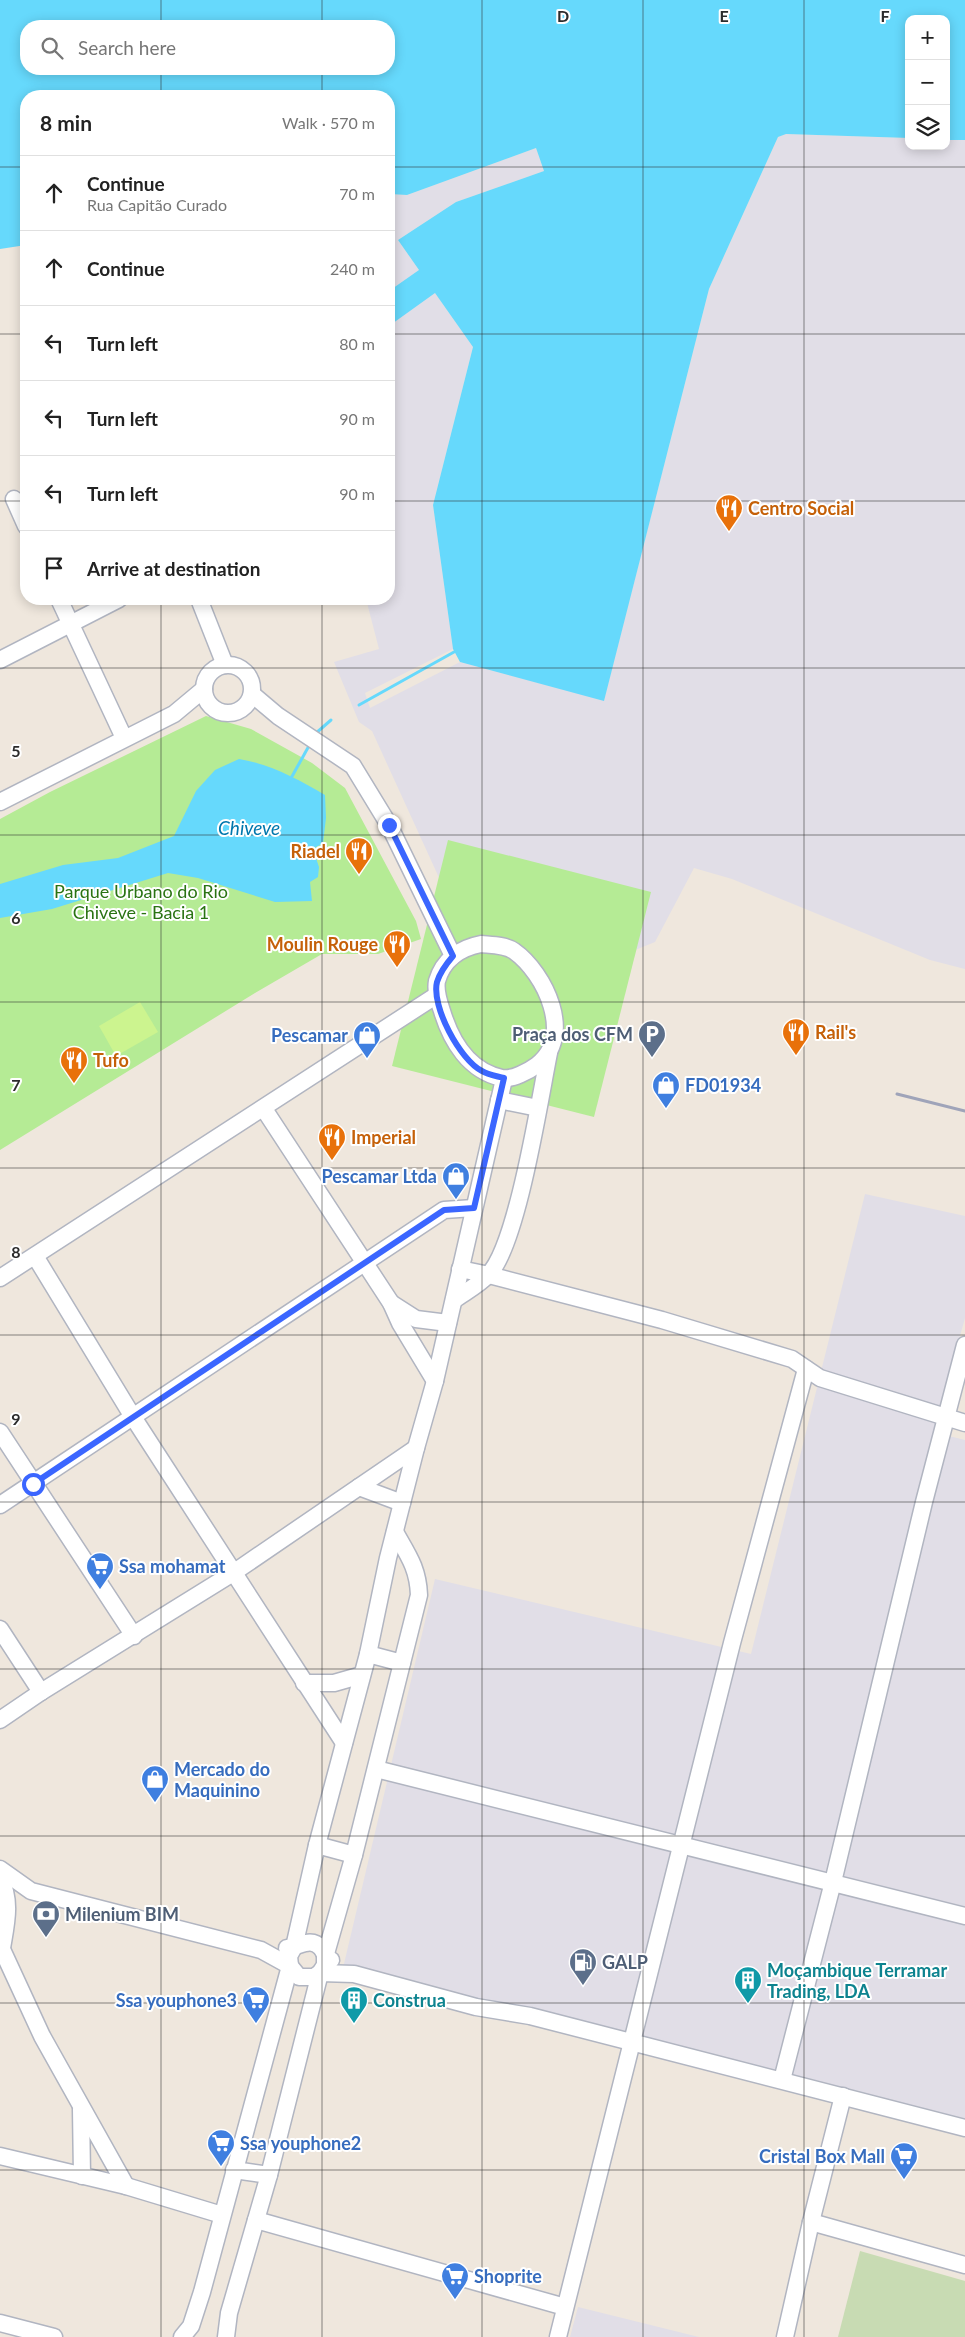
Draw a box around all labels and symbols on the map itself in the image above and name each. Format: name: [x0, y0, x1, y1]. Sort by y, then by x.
text: D: [557, 6, 569, 25]
text: E: [719, 6, 729, 25]
text: F: [880, 6, 890, 25]
restaurant icon: Centro Social: [714, 493, 744, 532]
place label: Centro Social: [748, 497, 854, 519]
text: 5: [11, 741, 21, 760]
route end: [378, 814, 401, 837]
water label: Chiveve: [218, 816, 280, 839]
restaurant icon: Riadel: [344, 836, 374, 875]
place label: Riadel: [291, 840, 340, 862]
park label: Parque Urbano do Rio Chiveve - Bacia 1: [54, 880, 228, 923]
text: 6: [11, 908, 21, 927]
restaurant icon: Moulin Rouge: [382, 929, 412, 968]
place label: Moulin Rouge: [267, 933, 378, 955]
restaurant icon: Rail's: [781, 1017, 811, 1056]
parking icon: Praça dos CFM: [637, 1019, 667, 1058]
shop icon: Pescamar: [352, 1020, 382, 1059]
place label: Rail's: [815, 1021, 856, 1043]
place label: Praça dos CFM: [512, 1023, 633, 1045]
place label: Pescamar: [271, 1024, 348, 1046]
restaurant icon: Tufo: [59, 1045, 89, 1084]
place label: Tufo: [93, 1049, 129, 1071]
shop icon: FD01934: [651, 1070, 681, 1109]
place label: FD01934: [685, 1074, 761, 1096]
text: 7: [11, 1075, 21, 1094]
restaurant icon: Imperial: [317, 1122, 347, 1161]
place label: Imperial: [351, 1126, 416, 1148]
shop icon: Pescamar Ltda: [441, 1161, 471, 1200]
place label: Pescamar Ltda: [321, 1165, 437, 1187]
text: 8: [11, 1242, 21, 1261]
text: 9: [11, 1409, 21, 1428]
route start: [22, 1473, 45, 1496]
supermarket icon: Ssa mohamat: [85, 1551, 115, 1590]
place label: Ssa mohamat: [119, 1555, 226, 1577]
place label: Mercado do Maquinino: [174, 1758, 270, 1801]
shop icon: Mercado do Maquinino: [140, 1764, 170, 1803]
bank icon: Milenium BIM: [31, 1899, 61, 1938]
place label: Milenium BIM: [65, 1903, 179, 1925]
fuel station icon: GALP: [568, 1947, 598, 1986]
place label: GALP: [602, 1951, 648, 1973]
place label: Moçambique Terramar Trading, LDA: [767, 1959, 947, 2002]
building icon: Moçambique Terramar Trading, LDA: [733, 1965, 763, 2004]
supermarket icon: Ssa youphone3: [241, 1985, 271, 2024]
building icon: Construa: [339, 1985, 369, 2024]
place label: Ssa youphone3: [116, 1989, 237, 2011]
place label: Construa: [373, 1989, 446, 2011]
supermarket icon: Ssa youphone2: [206, 2128, 236, 2167]
place label: Ssa youphone2: [240, 2132, 361, 2154]
supermarket icon: Cristal Box Mall: [889, 2141, 919, 2180]
place label: Cristal Box Mall: [759, 2145, 885, 2167]
supermarket icon: Shoprite: [440, 2261, 470, 2300]
place label: Shoprite: [474, 2265, 542, 2287]

